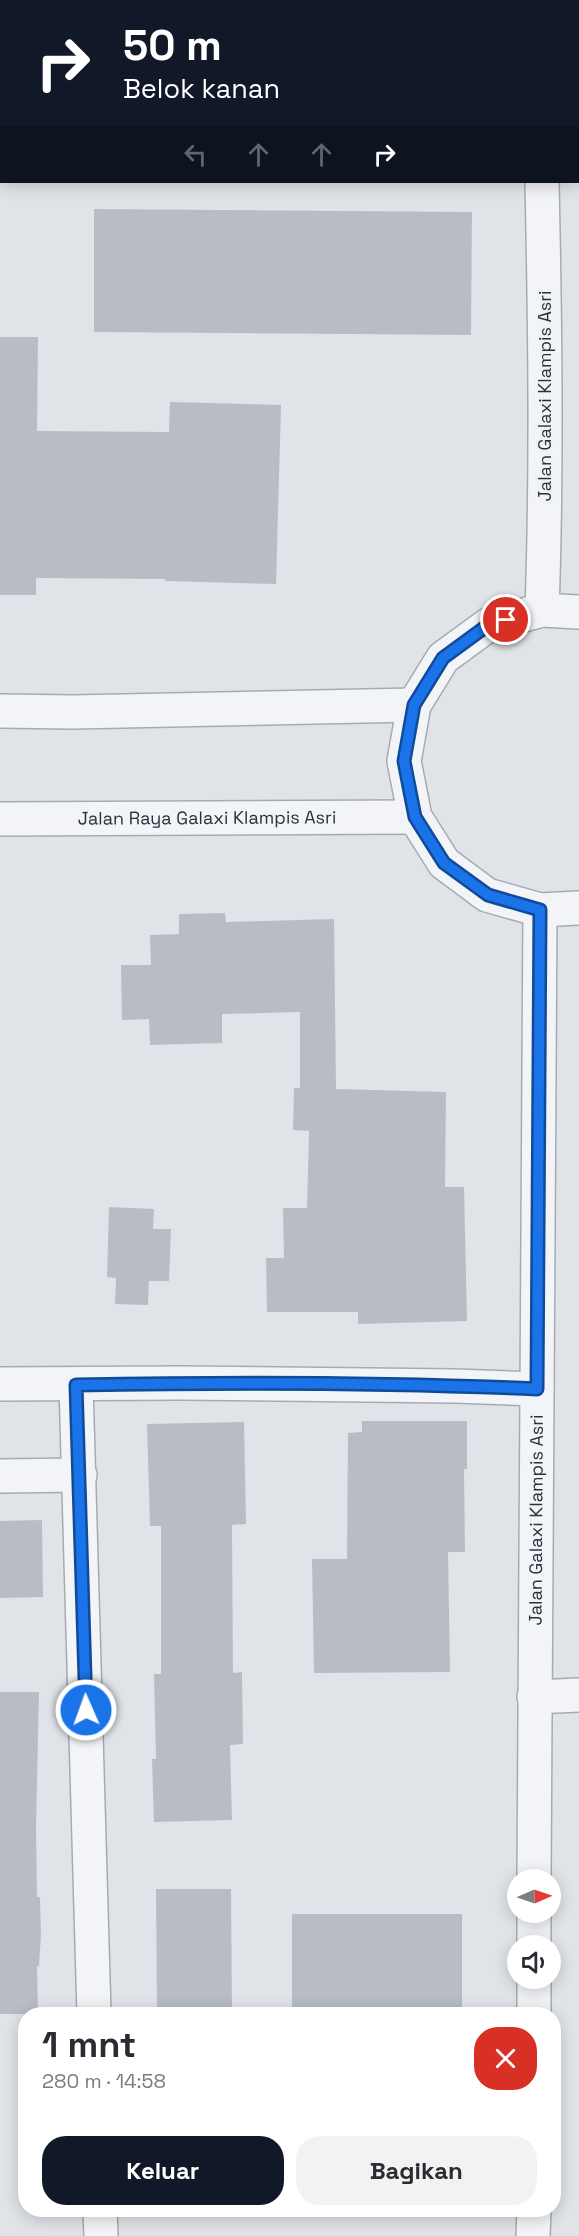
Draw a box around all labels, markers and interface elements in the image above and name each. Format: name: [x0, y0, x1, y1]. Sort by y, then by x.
text: 50 m: [123, 19, 222, 72]
icon: right: [24, 24, 102, 102]
text: Belok kanan: [123, 71, 280, 106]
icon: left: [179, 138, 212, 171]
icon: ahead: [242, 138, 275, 171]
icon: ahead: [305, 138, 338, 171]
icon: right: [368, 138, 401, 171]
street label: Jalan Galaxi Klampis Asri: [533, 291, 556, 501]
pin: [480, 594, 531, 645]
icon: arrive: [489, 603, 522, 636]
street label: Jalan Raya Galaxi Klampis Asri: [78, 805, 336, 830]
street label: Jalan Galaxi Klampis Asri: [524, 1414, 548, 1626]
position arrow: [54, 1678, 118, 1742]
north arrow: [507, 1869, 561, 1923]
map controls: [507, 1869, 561, 1989]
button: sound: [507, 1935, 561, 1989]
text: 1 mnt: [42, 2022, 136, 2068]
button: close: [474, 2027, 537, 2090]
text: 280 m · 14:58: [42, 2068, 166, 2094]
button: Keluar: [42, 2136, 284, 2205]
button: Bagikan: [296, 2136, 537, 2205]

